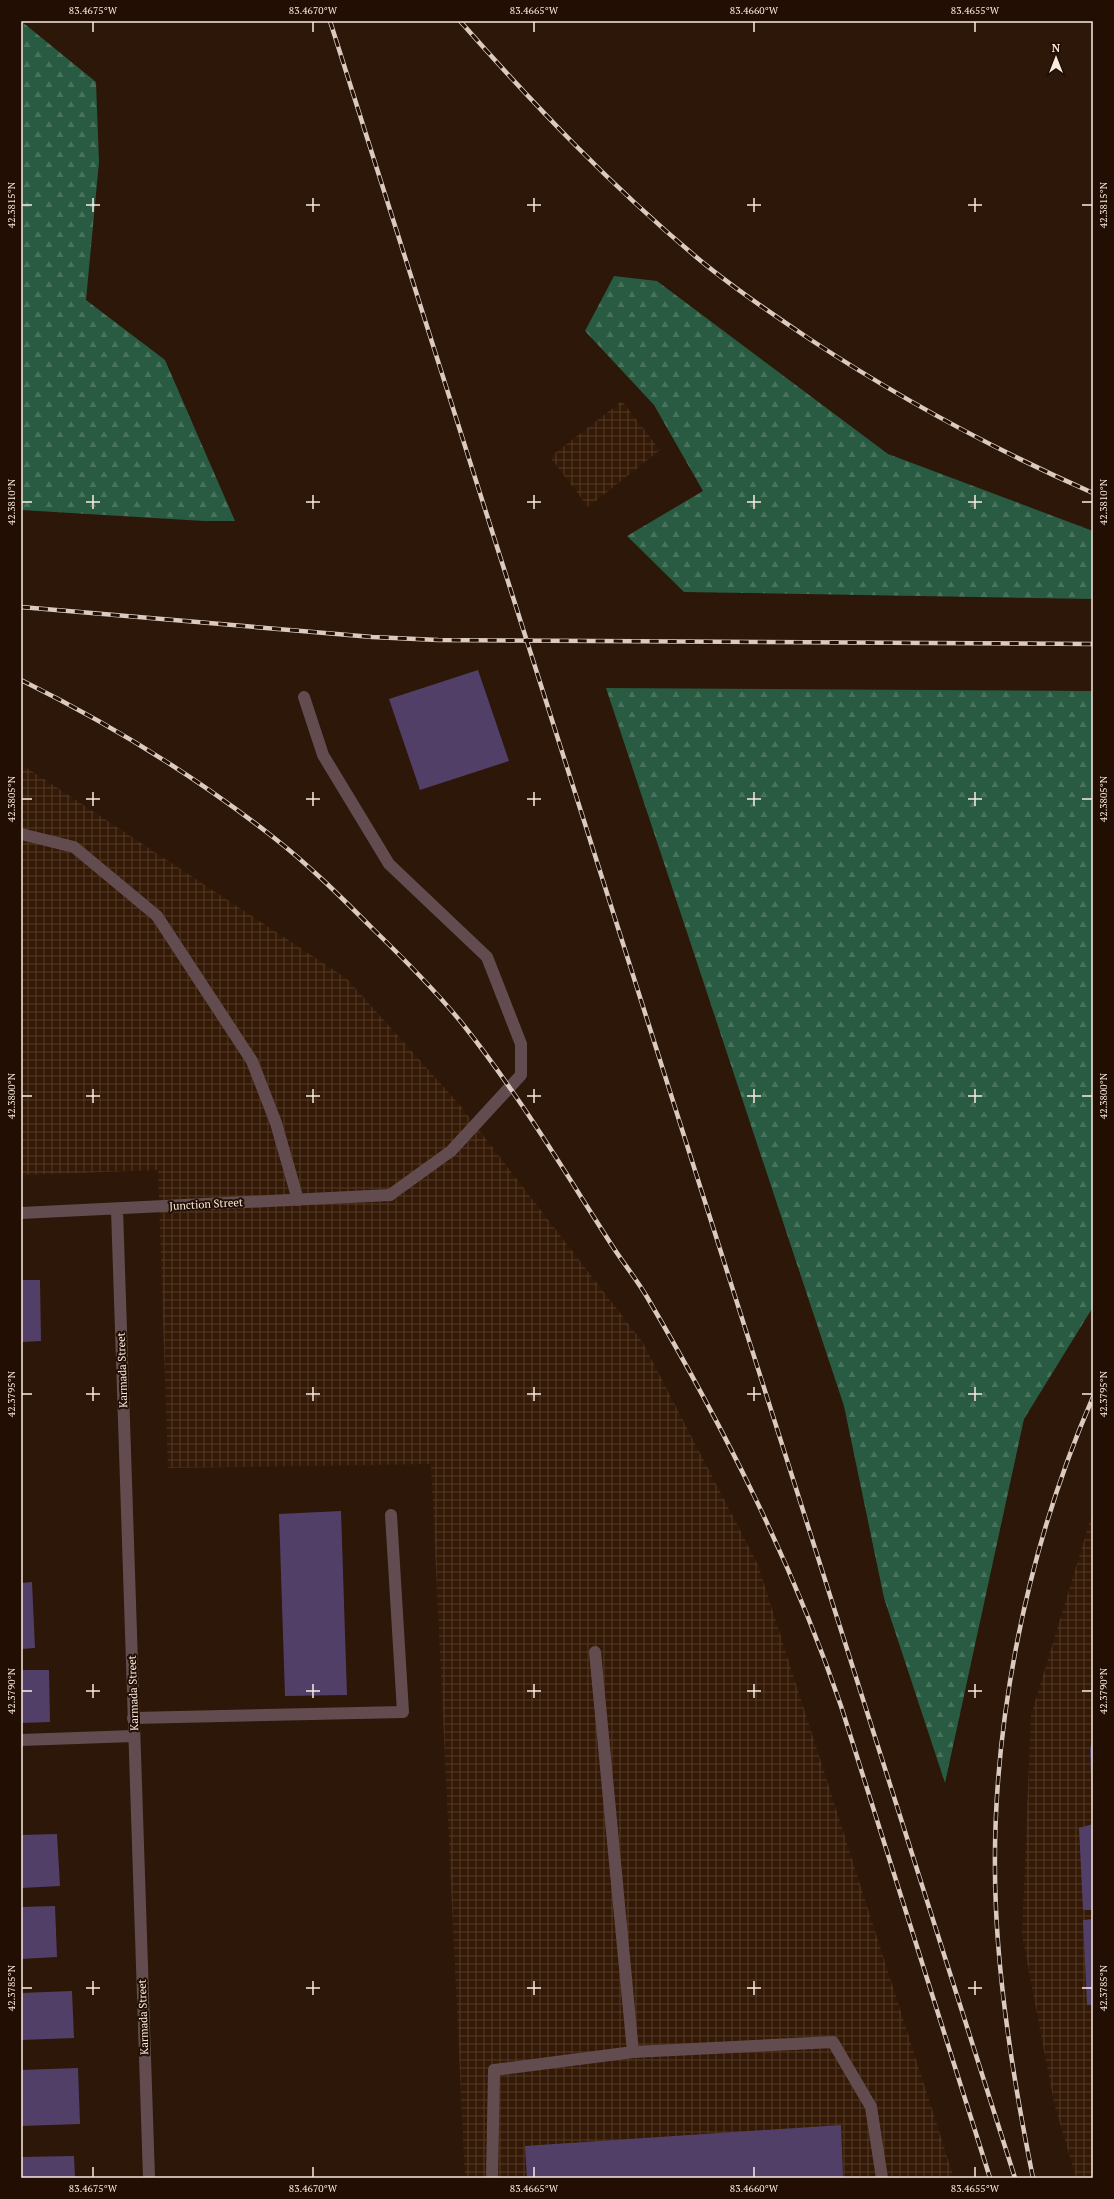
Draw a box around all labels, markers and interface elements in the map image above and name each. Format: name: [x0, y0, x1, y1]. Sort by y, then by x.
text: 83.4675°W: [69, 4, 118, 17]
text: 83.4670°W: [289, 4, 338, 17]
text: 83.4665°W: [510, 4, 559, 17]
text: 83.4660°W: [730, 4, 779, 17]
text: 83.4655°W: [951, 4, 1000, 17]
north arrow: [1036, 38, 1076, 78]
text: N: [1052, 41, 1061, 55]
text: 42.3815°N: [5, 181, 18, 228]
text: 42.3815°N: [1097, 181, 1110, 228]
text: 42.3810°N: [5, 478, 18, 525]
text: 42.3810°N: [1097, 478, 1110, 525]
text: 42.3805°N: [5, 775, 18, 822]
text: 42.3805°N: [1097, 775, 1110, 822]
text: 42.3800°N: [5, 1072, 18, 1119]
text: 42.3800°N: [1097, 1072, 1110, 1119]
street label: Junction Street: [169, 1195, 243, 1213]
street label: Karmada Street: [114, 1332, 130, 1408]
text: 42.3795°N: [5, 1370, 18, 1417]
text: 42.3795°N: [1097, 1370, 1110, 1417]
street label: Karmada Street: [125, 1655, 141, 1731]
text: 42.3790°N: [5, 1667, 18, 1714]
text: 42.3790°N: [1097, 1667, 1110, 1714]
text: 42.3785°N: [5, 1964, 18, 2011]
text: 42.3785°N: [1097, 1964, 1110, 2011]
street label: Karmada Street: [135, 1979, 151, 2055]
text: 83.4675°W: [69, 2182, 118, 2195]
text: 83.4670°W: [289, 2182, 338, 2195]
text: 83.4665°W: [510, 2182, 559, 2195]
text: 83.4660°W: [730, 2182, 779, 2195]
text: 83.4655°W: [951, 2182, 1000, 2195]

